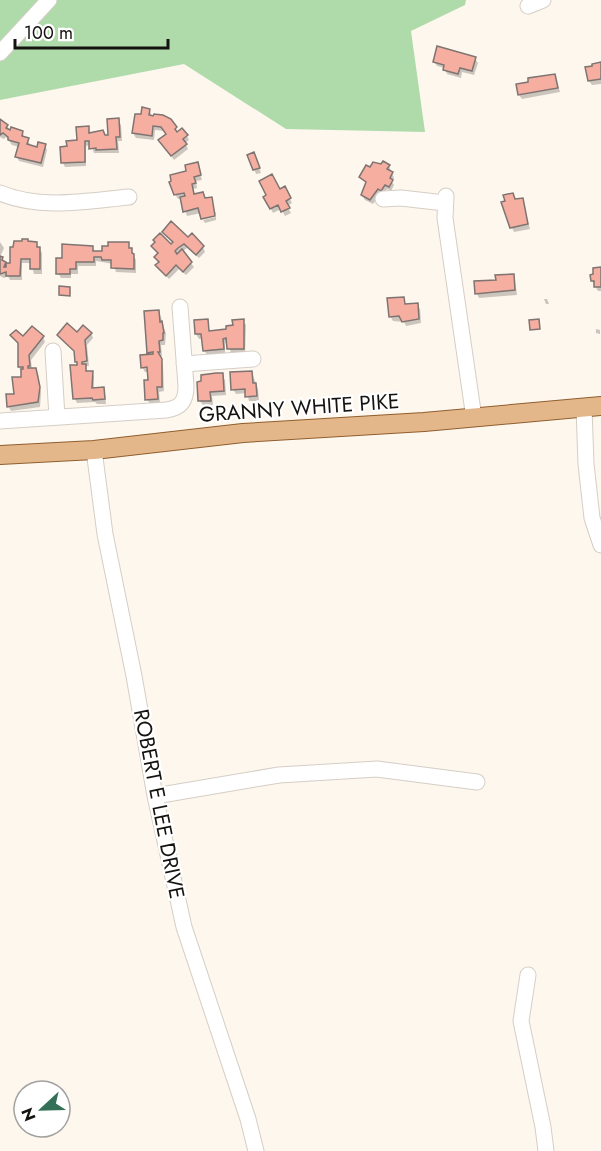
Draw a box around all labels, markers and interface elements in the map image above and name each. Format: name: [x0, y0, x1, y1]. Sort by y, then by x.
scale bar: [15, 12, 168, 50]
text: 100 m: [24, 20, 73, 46]
street label: GRANNY WHITE PIKE: [198, 386, 400, 430]
street label: ROBERT E LEE DRIVE: [126, 707, 192, 901]
north arrow: [12, 1079, 72, 1139]
text: N: [16, 1104, 42, 1125]

